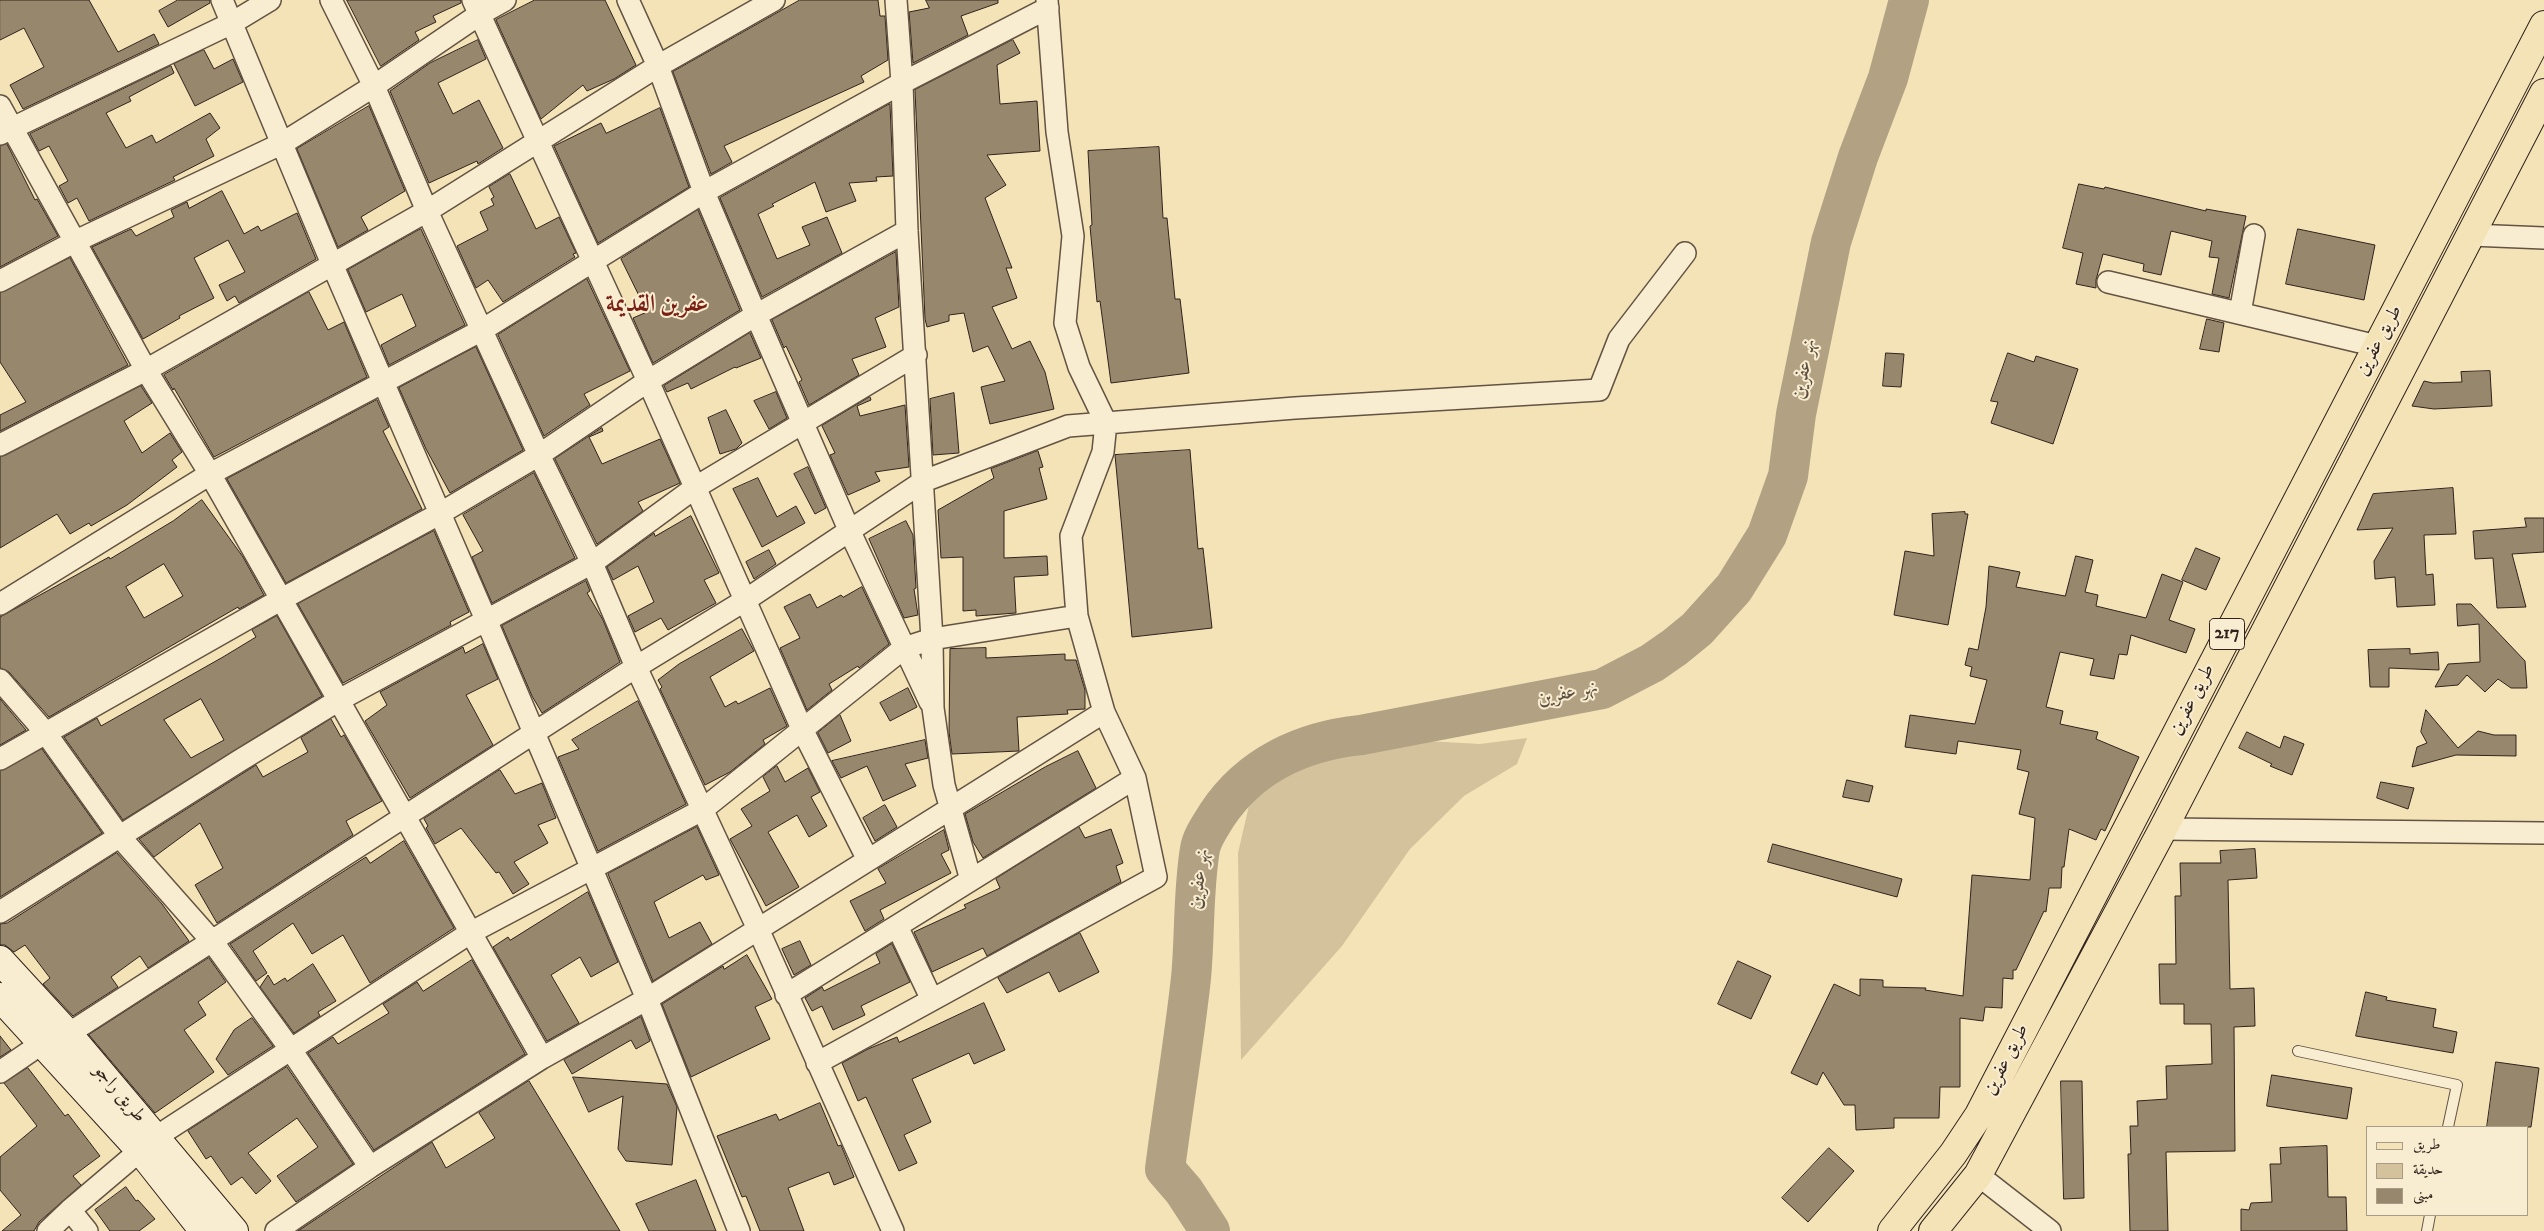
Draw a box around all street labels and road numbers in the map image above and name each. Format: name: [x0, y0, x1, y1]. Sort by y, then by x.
street label: طريق عفرين: [2352, 302, 2408, 380]
road number: 217: [2210, 618, 2244, 650]
street label: طريق عفرين: [2165, 661, 2221, 739]
street label: طريق عفرين: [1979, 1021, 2035, 1099]
street label: طريق راجو: [88, 1060, 150, 1128]

